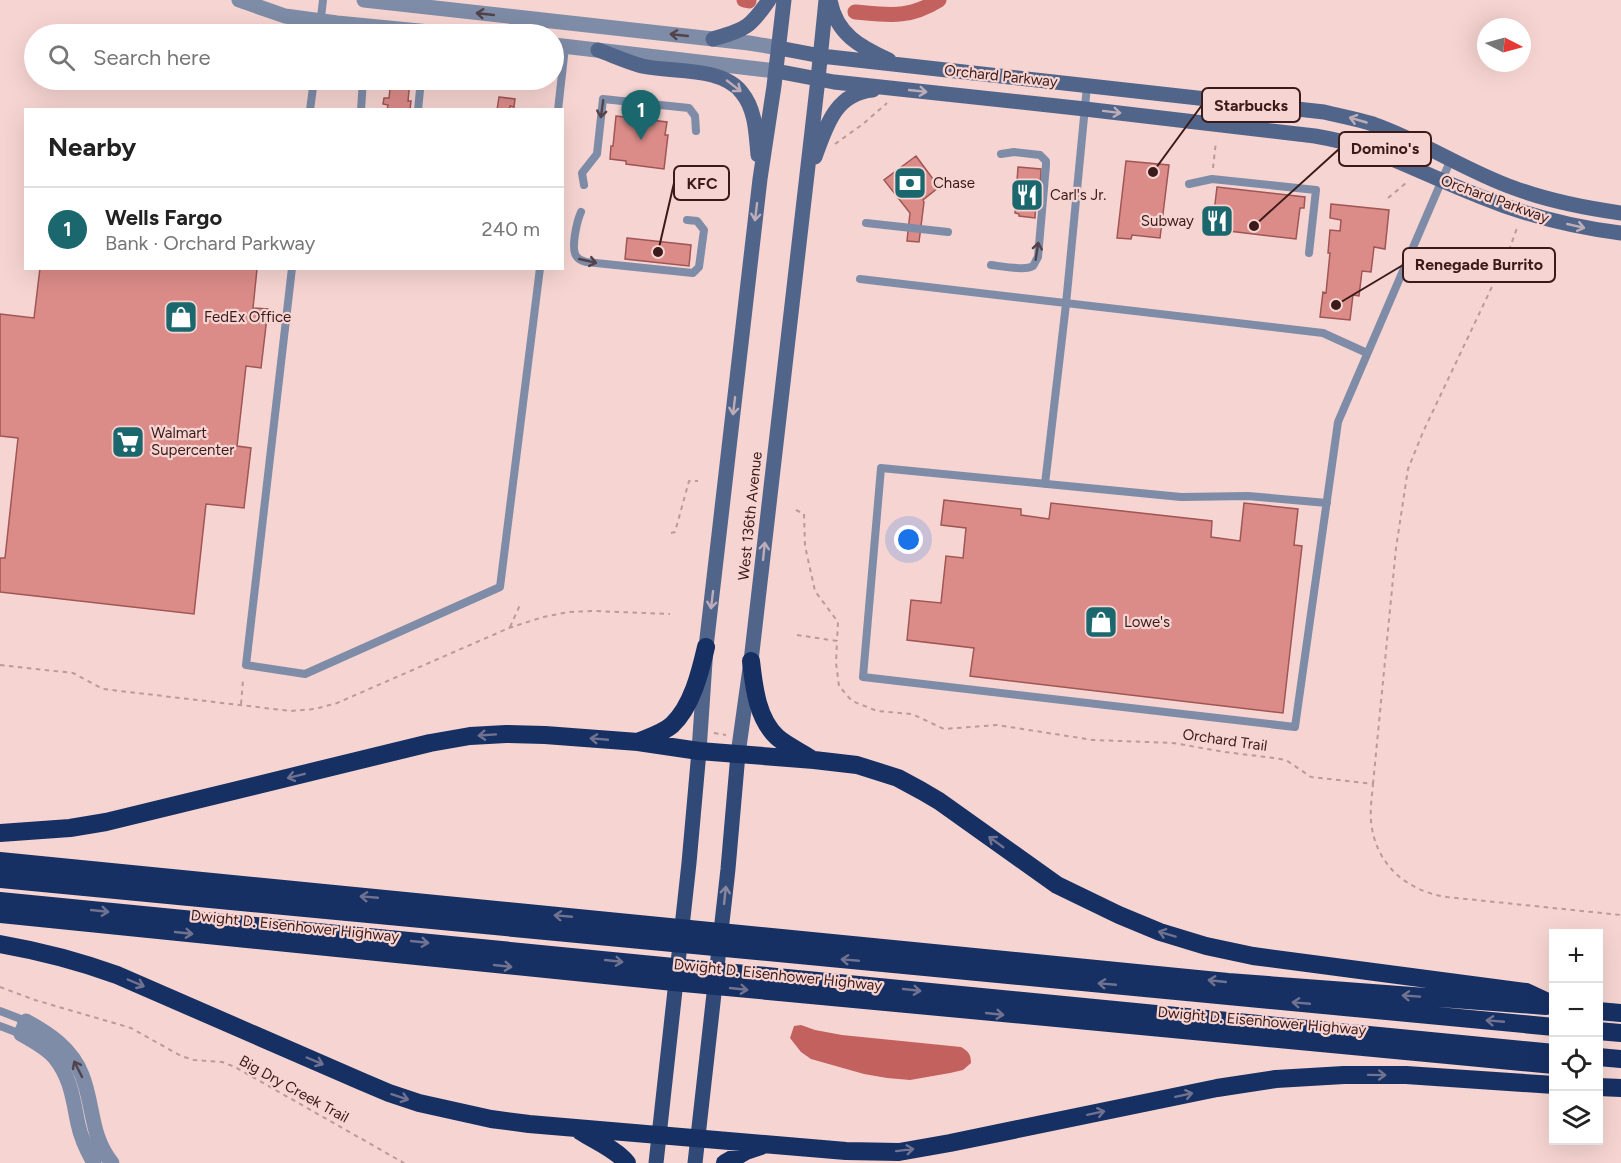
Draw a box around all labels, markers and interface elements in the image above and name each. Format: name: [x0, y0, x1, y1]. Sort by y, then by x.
one-way arrow: [476, 8, 496, 19]
north arrow: [1477, 18, 1531, 72]
search box: [24, 24, 564, 90]
one-way arrow: [670, 29, 690, 40]
icon: search: [45, 41, 78, 74]
text: Search here: [93, 44, 211, 71]
street label: Orchard Parkway: [943, 61, 1059, 91]
one-way arrow: [726, 79, 742, 92]
one-way arrow: [908, 86, 927, 97]
callout: Starbucks: [1202, 88, 1300, 122]
pin: 1: [622, 90, 660, 140]
text: Starbucks: [1214, 96, 1289, 115]
one-way arrow: [597, 99, 608, 119]
one-way arrow: [1101, 107, 1121, 118]
one-way arrow: [1349, 114, 1368, 125]
text: Nearby: [48, 131, 136, 163]
callout: Domino's: [1339, 132, 1431, 166]
text: Domino's: [1351, 139, 1420, 158]
bank icon: Chase: [892, 165, 928, 201]
callout: KFC: [674, 166, 729, 200]
street label: Orchard Parkway: [1438, 171, 1552, 227]
text: KFC: [686, 174, 718, 193]
place label: Chase: [933, 174, 975, 192]
restaurant icon: Carl's Jr.: [1009, 177, 1045, 213]
place label: Carl's Jr.: [1050, 186, 1106, 204]
one-way arrow: [750, 202, 761, 222]
restaurant icon: Subway: [1199, 203, 1235, 239]
text: Wells Fargo: [105, 204, 222, 231]
place label: Subway: [1141, 212, 1194, 230]
text: 1: [63, 217, 72, 241]
text: 240 m: [482, 217, 540, 241]
one-way arrow: [1567, 221, 1586, 233]
text: Bank · Orchard Parkway: [105, 231, 315, 255]
one-way arrow: [1032, 241, 1043, 261]
callout: Renegade Burrito: [1403, 248, 1555, 282]
text: Renegade Burrito: [1415, 255, 1543, 274]
one-way arrow: [578, 256, 597, 267]
shop icon: FedEx Office: [163, 299, 199, 335]
place label: FedEx Office: [204, 308, 291, 326]
one-way arrow: [728, 395, 739, 415]
supermarket icon: Walmart Supercenter: [110, 424, 146, 460]
place label: Walmart Supercenter: [151, 424, 234, 459]
street label: West 136th Avenue: [734, 451, 766, 581]
your location: [894, 525, 923, 554]
one-way arrow: [759, 541, 770, 561]
one-way arrow: [706, 589, 717, 609]
shop icon: Lowe's: [1083, 604, 1119, 640]
place label: Lowe's: [1124, 613, 1170, 631]
street label: Orchard Trail: [1181, 725, 1269, 755]
one-way arrow: [477, 730, 497, 741]
one-way arrow: [590, 733, 609, 744]
one-way arrow: [287, 771, 306, 783]
one-way arrow: [989, 836, 1005, 848]
one-way arrow: [720, 886, 731, 905]
one-way arrow: [360, 891, 380, 902]
one-way arrow: [90, 906, 109, 917]
street label: Dwight D. Eisenhower Highway: [190, 906, 400, 946]
one-way arrow: [554, 910, 574, 921]
one-way arrow: [173, 928, 193, 939]
one-way arrow: [1158, 928, 1177, 939]
map controls: [1549, 929, 1603, 1145]
button: +: [1549, 929, 1603, 983]
one-way arrow: [409, 937, 429, 948]
one-way arrow: [841, 954, 861, 965]
street label: Dwight D. Eisenhower Highway: [673, 955, 883, 995]
one-way arrow: [603, 956, 623, 967]
one-way arrow: [492, 961, 512, 972]
one-way arrow: [1207, 975, 1227, 986]
one-way arrow: [127, 978, 145, 989]
one-way arrow: [1098, 978, 1117, 989]
button: −: [1549, 983, 1603, 1037]
one-way arrow: [728, 984, 748, 995]
one-way arrow: [902, 985, 922, 996]
one-way arrow: [1402, 990, 1422, 1001]
one-way arrow: [1292, 997, 1312, 1008]
street label: Dwight D. Eisenhower Highway: [1157, 1003, 1367, 1039]
one-way arrow: [985, 1009, 1005, 1020]
one-way arrow: [1486, 1015, 1506, 1026]
button: locate: [1549, 1037, 1603, 1091]
street label: Big Dry Creek Trail: [236, 1051, 352, 1127]
one-way arrow: [306, 1056, 324, 1067]
one-way arrow: [72, 1061, 84, 1079]
one-way arrow: [1367, 1069, 1387, 1081]
one-way arrow: [1174, 1089, 1193, 1100]
button: layers: [1549, 1091, 1603, 1145]
one-way arrow: [390, 1092, 409, 1103]
one-way arrow: [1086, 1107, 1105, 1118]
one-way arrow: [894, 1145, 914, 1156]

